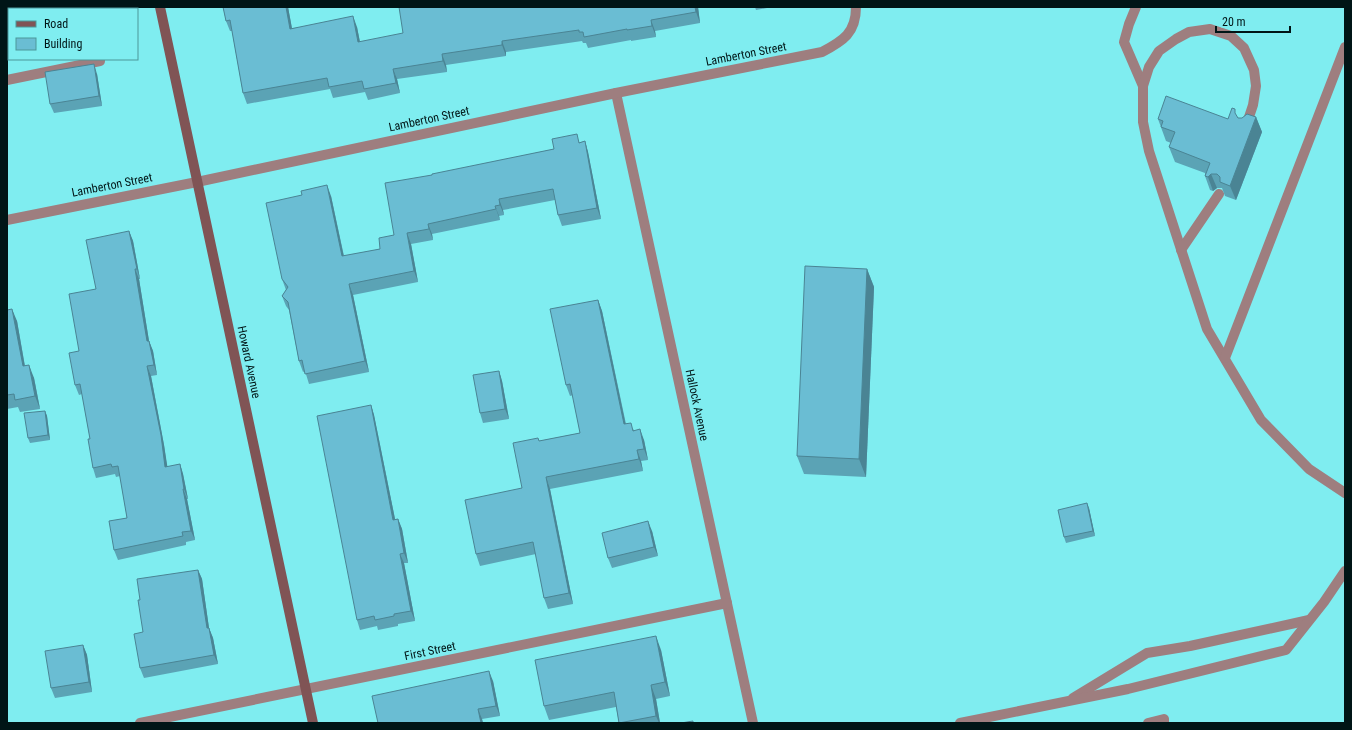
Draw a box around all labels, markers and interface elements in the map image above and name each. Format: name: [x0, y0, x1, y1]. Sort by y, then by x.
legend: [8, 8, 138, 60]
scale bar: [1216, 8, 1290, 34]
text: 20 m: [1222, 15, 1246, 29]
text: Road: [44, 17, 68, 31]
text: Building: [44, 37, 82, 51]
street label: Lamberton Street: [704, 39, 788, 69]
street label: Lamberton Street: [387, 104, 471, 134]
street label: Lamberton Street: [70, 170, 154, 200]
street label: Howard Avenue: [234, 324, 264, 400]
street label: Hallock Avenue: [683, 368, 712, 443]
street label: First Street: [403, 639, 457, 663]

